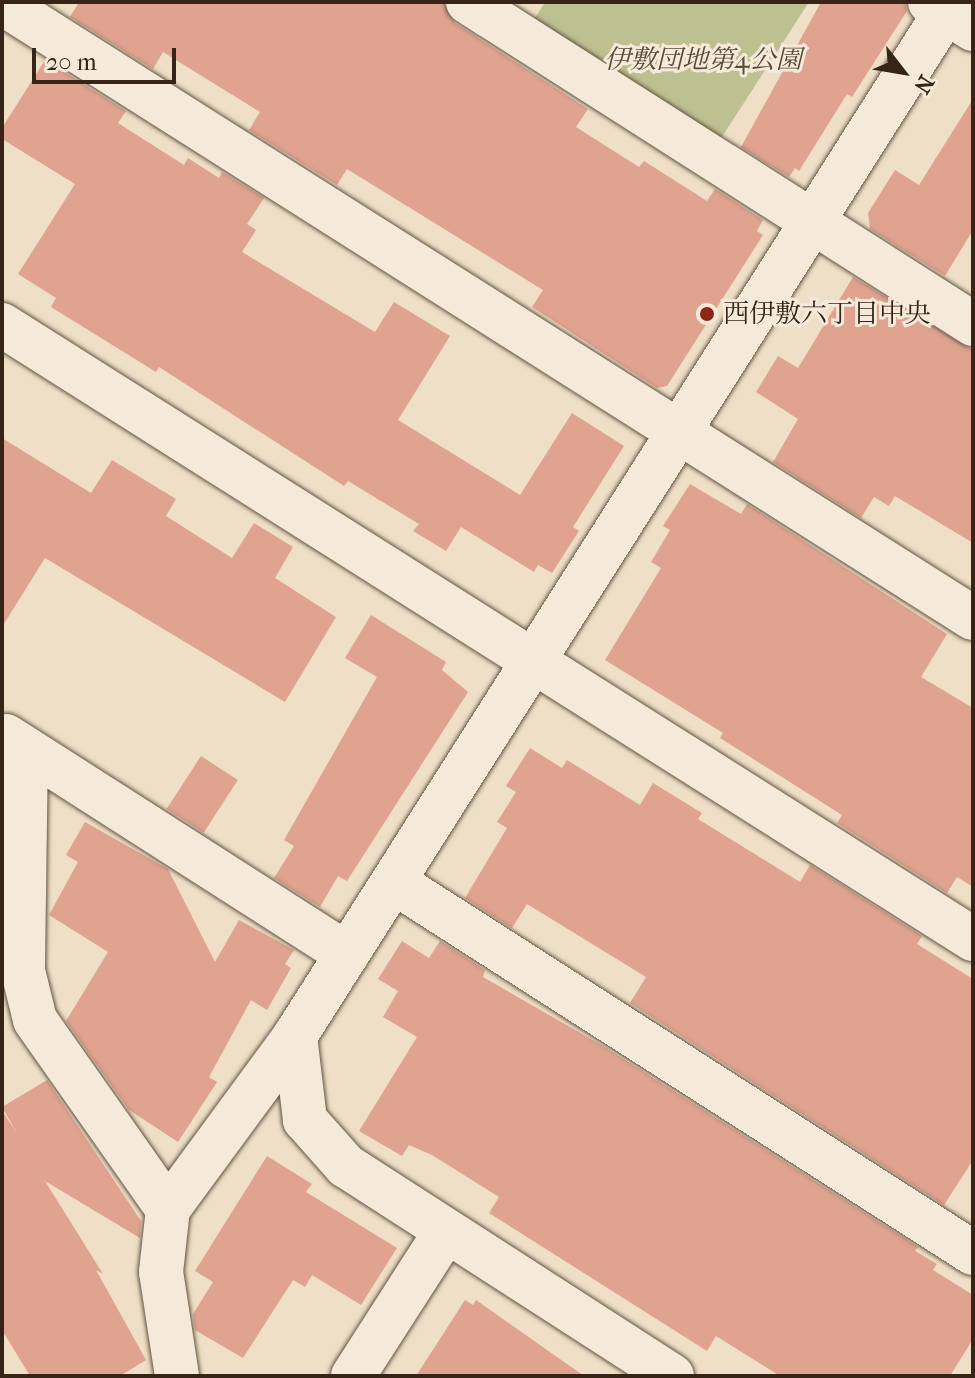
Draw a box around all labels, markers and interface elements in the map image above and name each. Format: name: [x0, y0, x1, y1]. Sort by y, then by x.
scale bar: [36, 32, 180, 82]
north arrow: [863, 32, 943, 112]
park label: 伊敷団地第4公園: [604, 44, 802, 76]
text: 20 m: [46, 48, 97, 76]
text: N: [908, 71, 939, 98]
place label: 西伊敷六丁目中央: [723, 298, 931, 330]
marker: 西伊敷六丁目中央: [698, 305, 716, 323]

